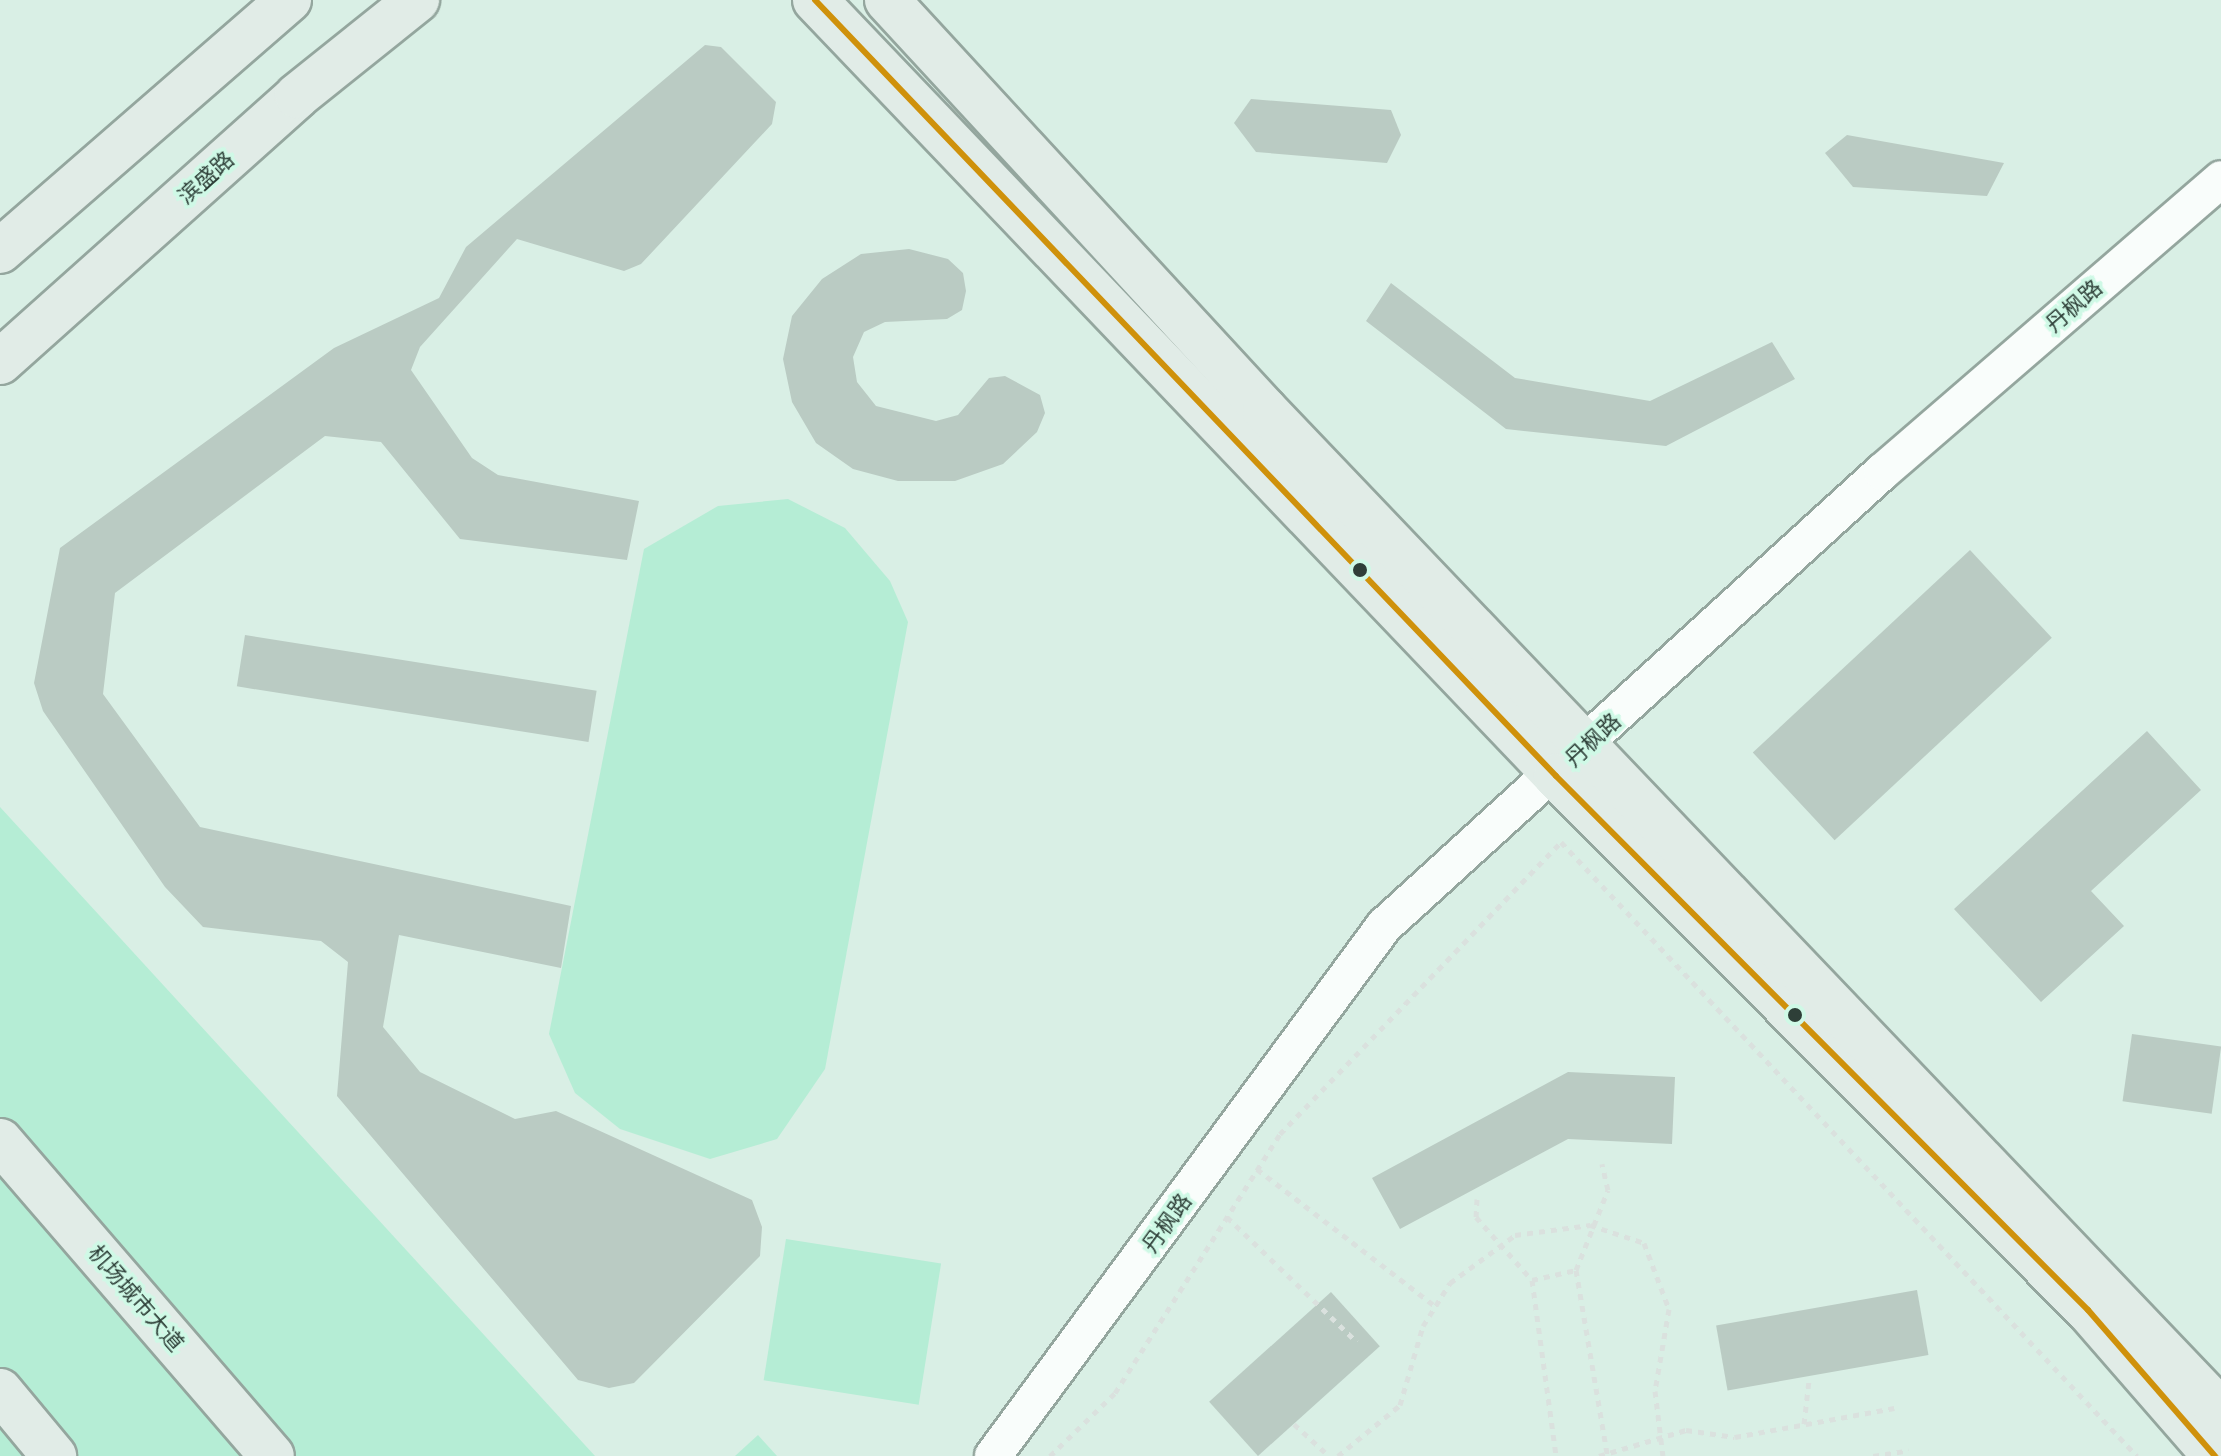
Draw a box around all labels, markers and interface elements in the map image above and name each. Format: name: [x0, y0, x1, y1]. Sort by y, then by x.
street label: 滨盛路: [173, 146, 239, 210]
street label: 丹枫路: [2040, 274, 2108, 338]
unlabelled marker: [1352, 562, 1368, 578]
street label: 丹枫路: [1560, 708, 1626, 772]
unlabelled marker: [1787, 1007, 1803, 1023]
street label: 丹枫路: [1137, 1189, 1197, 1257]
street label: 机场城市大道: [83, 1240, 189, 1356]

